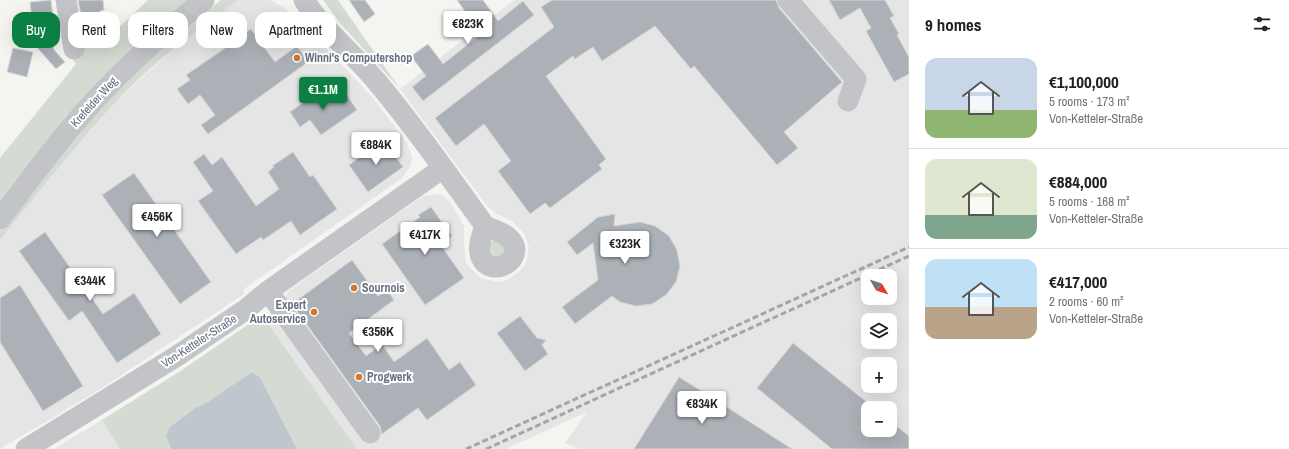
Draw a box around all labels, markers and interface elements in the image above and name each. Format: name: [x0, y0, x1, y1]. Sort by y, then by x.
pin: €823K: [440, 11, 496, 45]
chip: Buy: [12, 12, 60, 48]
chip: Rent: [68, 12, 120, 48]
chip: Filters: [128, 12, 188, 48]
chip: New: [196, 12, 247, 48]
chip: Apartment: [255, 12, 336, 48]
text: 9 homes: [925, 13, 982, 36]
icon: filters: [1251, 13, 1273, 35]
text: €823K: [452, 15, 484, 32]
place label: Winni's Computershop: [305, 50, 412, 66]
marker: Winni's Computershop: [292, 53, 302, 63]
text: €1,100,000: [1049, 70, 1119, 93]
street label: Krefelder Weg: [67, 73, 121, 131]
icon: home: [957, 74, 1005, 122]
pin: €1.1M: [295, 77, 351, 111]
text: €1.1M: [308, 81, 338, 98]
text: 5 rooms · 173 m²: [1049, 93, 1130, 110]
text: Von-Ketteler-Straße: [1049, 110, 1143, 127]
pin: €884K: [348, 132, 404, 166]
text: €884K: [360, 136, 392, 153]
text: €884,000: [1049, 170, 1107, 193]
icon: home: [957, 175, 1005, 223]
text: 5 rooms · 168 m²: [1049, 193, 1130, 210]
pin: €456K: [129, 204, 185, 238]
text: €456K: [141, 208, 173, 225]
text: Von-Ketteler-Straße: [1049, 210, 1143, 227]
pin: €417K: [397, 222, 453, 256]
text: €417K: [409, 226, 441, 243]
pin: €323K: [597, 231, 653, 265]
text: €323K: [609, 235, 641, 252]
pin: €344K: [62, 268, 118, 302]
north arrow: [861, 269, 897, 305]
map controls: [861, 269, 897, 437]
text: €417,000: [1049, 270, 1107, 293]
text: €344K: [74, 272, 106, 289]
icon: home: [957, 275, 1005, 323]
place label: Sournois: [362, 280, 405, 296]
marker: Sournois: [349, 283, 359, 293]
text: 2 rooms · 60 m²: [1049, 293, 1124, 310]
place label: Expert Autoservice: [250, 297, 307, 327]
marker: Expert Autoservice: [309, 307, 319, 317]
text: Von-Ketteler-Straße: [1049, 310, 1143, 327]
street label: Von-Ketteler-Straße: [158, 311, 240, 371]
button: layers: [861, 313, 897, 349]
pin: €356K: [350, 319, 406, 353]
text: €356K: [362, 323, 394, 340]
button: +: [861, 357, 897, 393]
place label: Progwerk: [367, 369, 412, 385]
marker: Progwerk: [354, 372, 364, 382]
pin: €834K: [674, 391, 730, 425]
text: €834K: [686, 395, 718, 412]
button: −: [861, 401, 897, 437]

